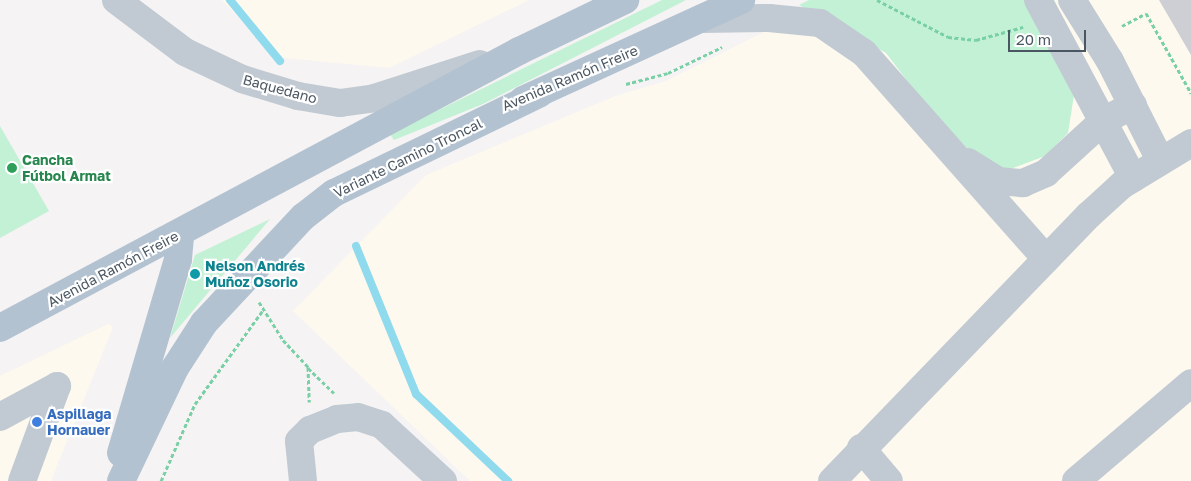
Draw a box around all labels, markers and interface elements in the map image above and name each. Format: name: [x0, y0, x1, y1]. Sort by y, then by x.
scale bar: [1011, 20, 1088, 52]
text: 20 m: [1016, 30, 1051, 48]
street label: Avenida Ramón Freire: [500, 42, 640, 114]
street label: Baquedano: [241, 71, 319, 107]
street label: Variante Camino Troncal: [331, 115, 485, 201]
place label: Cancha Fútbol Armat: [22, 152, 111, 184]
marker: Cancha Fútbol Armat: [6, 162, 18, 174]
street label: Avenida Ramón Freire: [45, 227, 181, 311]
place label: Nelson Andrés Muñoz Osorio: [205, 258, 305, 290]
marker: Nelson Andrés Muñoz Osorio: [189, 268, 201, 280]
place label: Aspillaga Hornauer: [47, 406, 111, 438]
marker: Aspillaga Hornauer: [31, 416, 43, 428]

